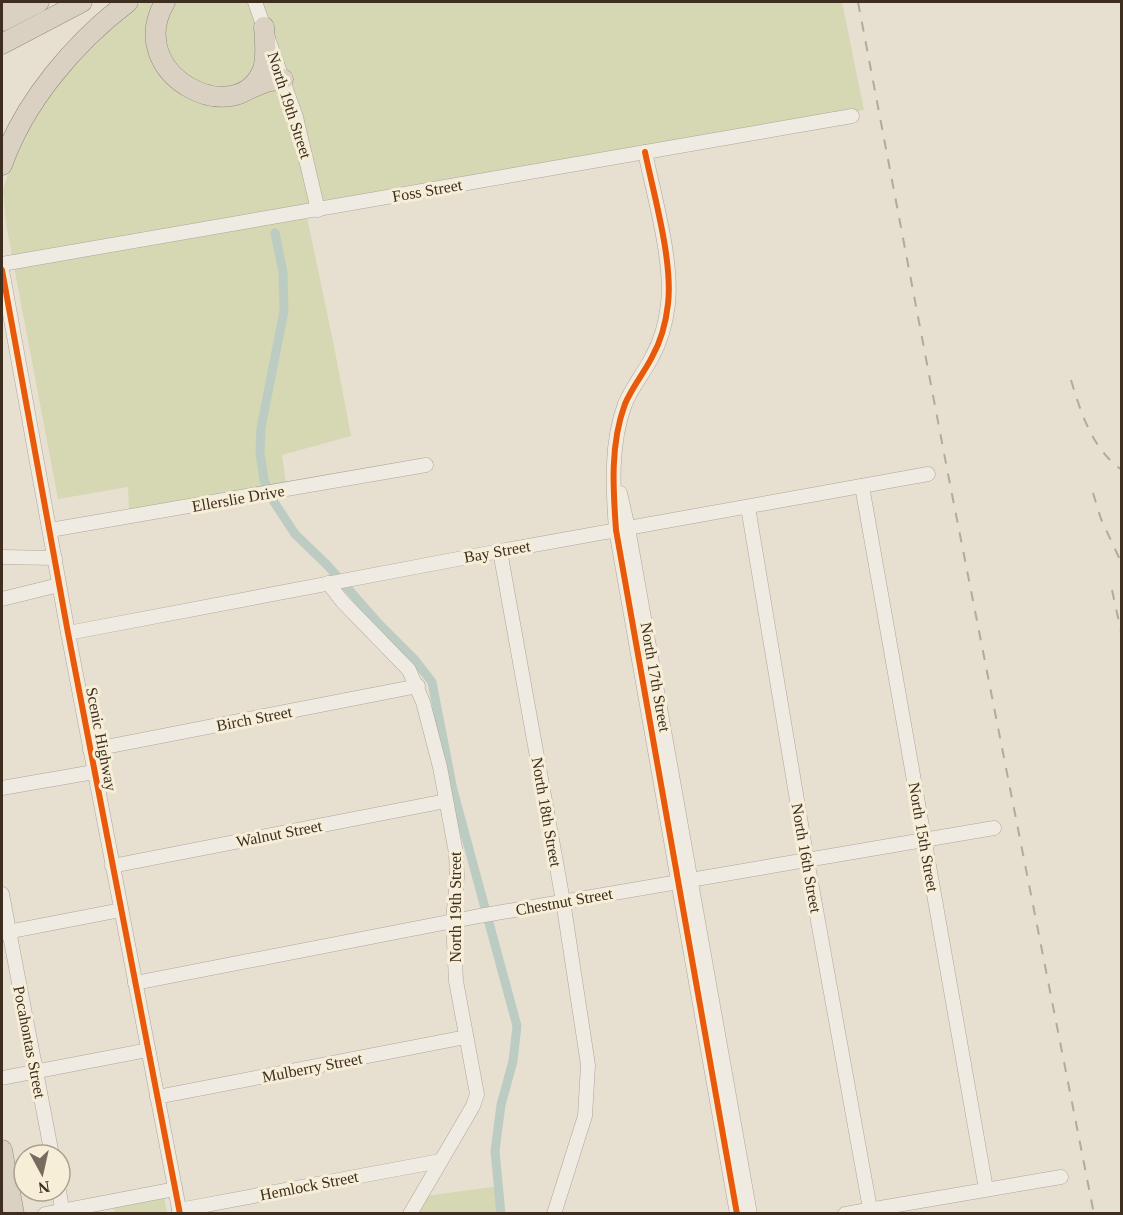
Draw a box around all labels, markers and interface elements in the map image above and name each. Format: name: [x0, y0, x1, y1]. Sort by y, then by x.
street label: North 19th Street: [264, 50, 315, 161]
street label: Foss Street: [391, 176, 464, 205]
street label: Ellerslie Drive: [190, 482, 286, 515]
street label: Bay Street: [463, 537, 532, 567]
street label: North 17th Street: [637, 621, 674, 734]
street label: Scenic Highway: [82, 686, 120, 793]
street label: Birch Street: [215, 703, 294, 734]
street label: North 18th Street: [528, 756, 565, 869]
street label: North 15th Street: [905, 781, 942, 894]
street label: North 16th Street: [788, 802, 825, 915]
street label: Walnut Street: [235, 817, 324, 850]
street label: North 19th Street: [447, 851, 464, 963]
street label: Chestnut Street: [514, 884, 614, 918]
street label: Pocahontas Street: [10, 984, 49, 1100]
street label: Mulberry Street: [261, 1049, 364, 1087]
north arrow: [12, 1143, 72, 1203]
street label: Hemlock Street: [258, 1168, 360, 1203]
text: N: [37, 1178, 51, 1197]

